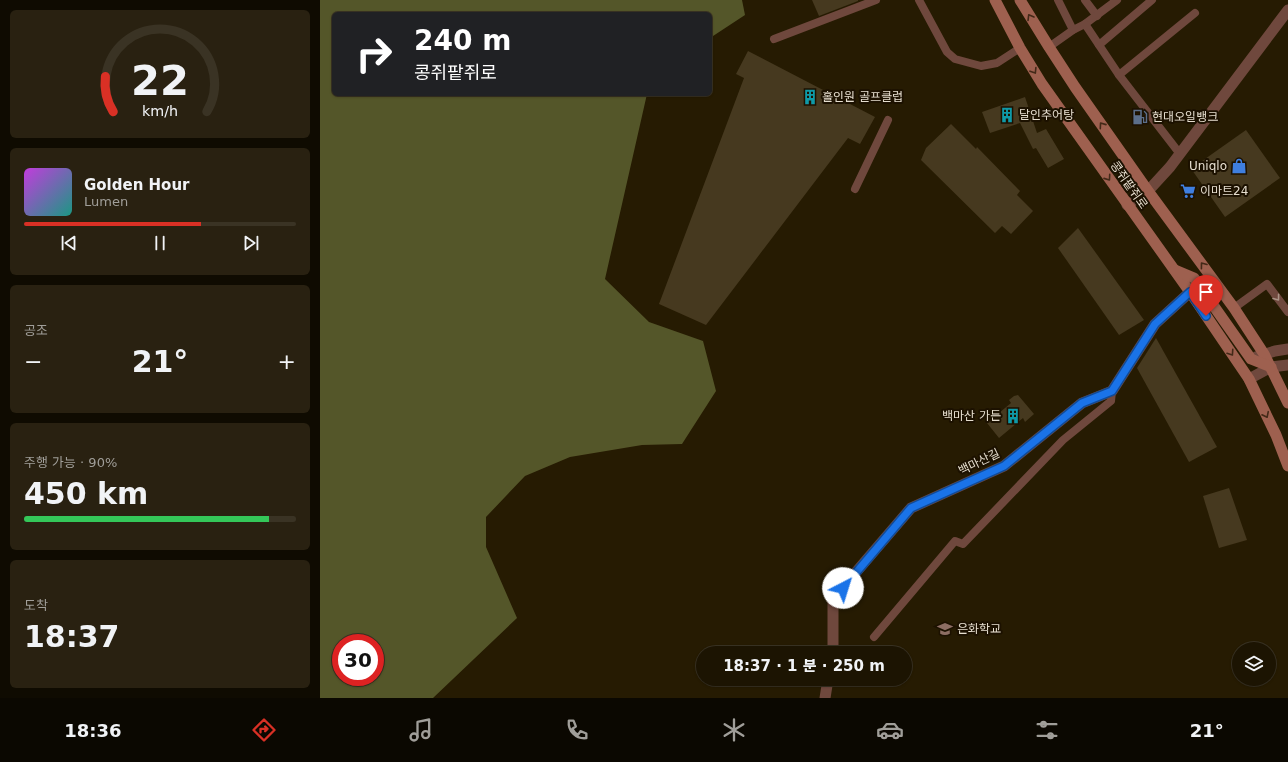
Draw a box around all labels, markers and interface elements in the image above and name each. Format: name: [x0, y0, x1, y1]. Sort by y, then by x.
one-way arrow: [1028, 14, 1035, 21]
text: 240 m: [414, 24, 511, 57]
icon: right: [348, 28, 400, 80]
text: 22: [131, 56, 189, 105]
text: 콩쥐팥쥐로: [414, 62, 497, 83]
one-way arrow: [1029, 67, 1036, 74]
building icon: 홀인원 골프클럽: [801, 88, 819, 106]
place label: 홀인원 골프클럽: [822, 90, 903, 104]
text: km/h: [142, 102, 178, 118]
building icon: 달인추어탕: [998, 106, 1016, 124]
place label: 달인추어탕: [1019, 108, 1074, 122]
fuel station icon: 현대오일뱅크: [1131, 108, 1149, 126]
place label: 현대오일뱅크: [1152, 110, 1218, 124]
one-way arrow: [1100, 123, 1107, 130]
shop icon: Uniqlo: [1230, 157, 1248, 175]
street label: 콩쥐팥쥐로: [1107, 158, 1151, 212]
place label: Uniqlo: [1189, 159, 1227, 173]
one-way arrow: [1103, 173, 1110, 180]
text: Golden Hour: [84, 176, 190, 194]
supermarket icon: 이마트24: [1179, 182, 1197, 200]
place label: 이마트24: [1200, 184, 1248, 198]
text: Lumen: [84, 194, 128, 209]
icon: previous: [58, 232, 80, 254]
icon: pause: [149, 232, 171, 254]
icon: next: [240, 232, 262, 254]
one-way arrow: [1201, 262, 1208, 269]
pin: [1189, 275, 1223, 316]
icon: arrive: [1195, 281, 1217, 303]
one-way arrow: [1273, 294, 1280, 301]
text: 공조: [24, 323, 48, 338]
text: 21°: [132, 344, 188, 379]
one-way arrow: [1226, 348, 1233, 355]
text: −: [24, 349, 42, 374]
text: +: [278, 349, 296, 374]
building icon: 백마산 가든: [1004, 407, 1022, 425]
place label: 백마산 가든: [942, 409, 1001, 423]
one-way arrow: [1261, 410, 1269, 418]
street label: 백마산길: [956, 446, 1002, 478]
text: 주행 가능 · 90%: [24, 455, 117, 470]
text: 450 km: [24, 476, 148, 511]
position arrow: [822, 567, 864, 609]
text: 도착: [24, 598, 48, 613]
text: 18:37: [24, 619, 120, 654]
school or university icon: 은화학교: [936, 620, 954, 638]
place label: 은화학교: [957, 622, 1001, 636]
speed limit sign: 30: [332, 634, 384, 686]
map controls: [1232, 642, 1276, 686]
button: layers: [1232, 642, 1276, 686]
text: 18:37 · 1 분 · 250 m: [723, 657, 885, 675]
icon: directions: [250, 716, 278, 744]
icon: music: [407, 716, 435, 744]
icon: phone: [563, 716, 591, 744]
icon: climate: [720, 716, 748, 744]
icon: car: [876, 716, 904, 744]
icon: filters: [1033, 716, 1061, 744]
text: 18:36: [64, 720, 122, 741]
text: 21°: [1190, 720, 1224, 741]

